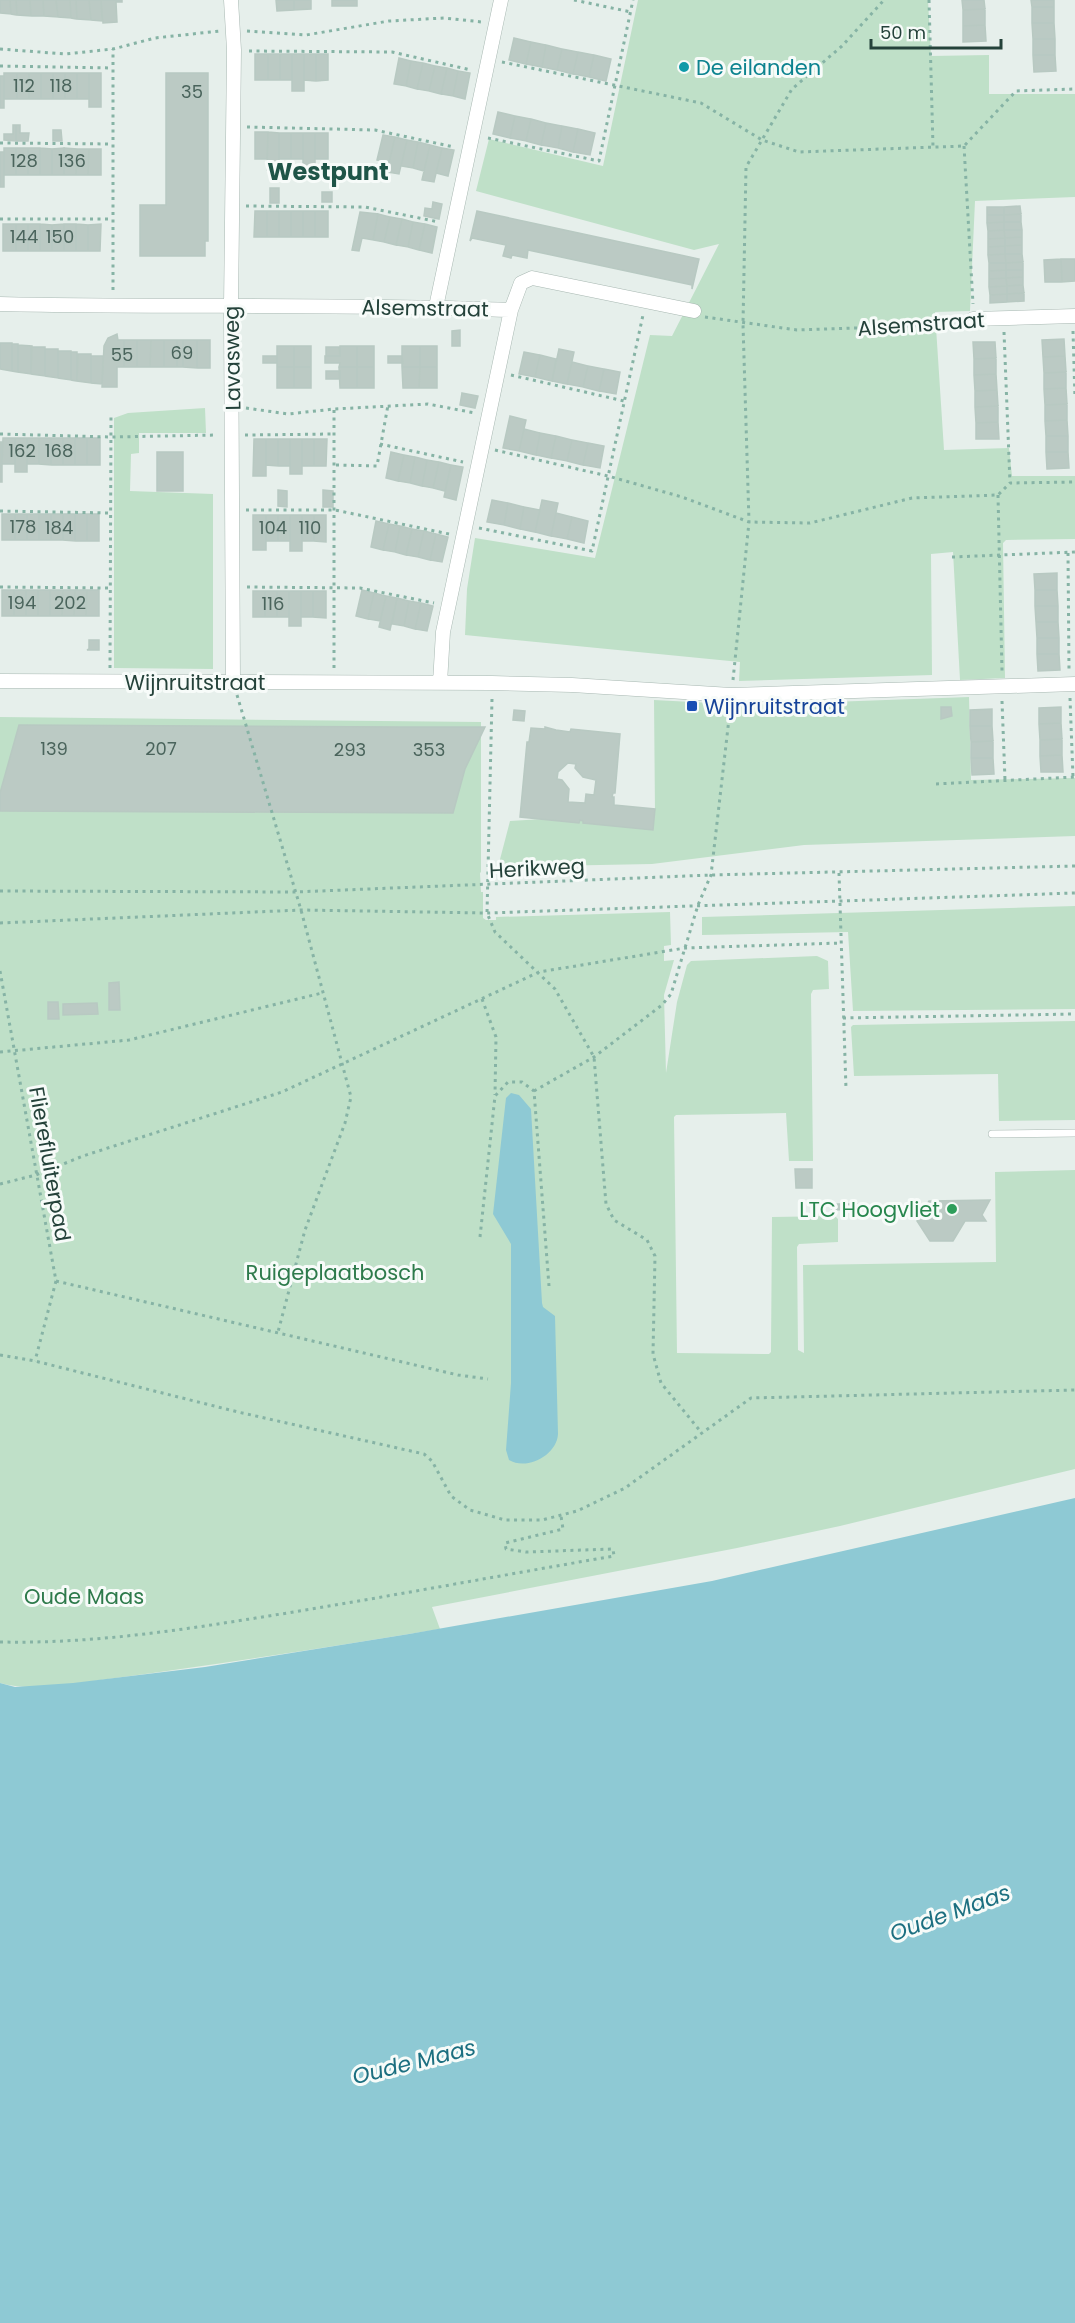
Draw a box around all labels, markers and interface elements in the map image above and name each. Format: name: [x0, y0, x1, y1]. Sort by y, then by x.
scale bar: [871, 12, 1002, 50]
text: 50 m: [880, 20, 926, 45]
place label: De eilanden: [696, 53, 821, 82]
marker: De eilanden: [677, 60, 691, 74]
house number: 112: [13, 73, 35, 98]
house number: 118: [50, 73, 72, 98]
house number: 35: [181, 79, 203, 104]
house number: 128: [10, 148, 38, 173]
house number: 136: [58, 148, 86, 173]
district label: Westpunt: [267, 155, 389, 188]
house number: 144: [10, 224, 38, 249]
house number: 150: [46, 224, 74, 249]
street label: Alsemstraat: [361, 292, 489, 324]
street label: Lavasweg: [217, 305, 247, 411]
street label: Alsemstraat: [856, 305, 986, 343]
house number: 69: [171, 340, 193, 365]
house number: 55: [111, 342, 133, 367]
house number: 162: [8, 438, 36, 463]
house number: 168: [45, 438, 73, 463]
house number: 178: [10, 514, 36, 539]
house number: 184: [45, 515, 73, 540]
house number: 104: [259, 515, 287, 540]
house number: 110: [299, 515, 321, 540]
house number: 194: [8, 590, 36, 615]
house number: 202: [54, 590, 86, 615]
house number: 116: [262, 591, 284, 616]
street label: Wijnruitstraat: [125, 668, 265, 697]
place label: Wijnruitstraat: [704, 692, 845, 721]
marker: Wijnruitstraat: [685, 699, 699, 713]
house number: 139: [40, 736, 68, 761]
house number: 207: [145, 736, 177, 761]
house number: 293: [334, 737, 366, 762]
house number: 353: [413, 737, 445, 762]
street label: Herikweg: [488, 851, 586, 885]
street label: Flierefluiterpad: [22, 1084, 78, 1244]
place label: LTC Hoogvliet: [799, 1195, 940, 1224]
marker: LTC Hoogvliet: [945, 1202, 959, 1216]
park label: Ruigeplaatbosch: [246, 1258, 424, 1287]
park label: Oude Maas: [24, 1582, 144, 1611]
water label: Oude Maas: [885, 1877, 1015, 1949]
water label: Oude Maas: [349, 2032, 479, 2092]

